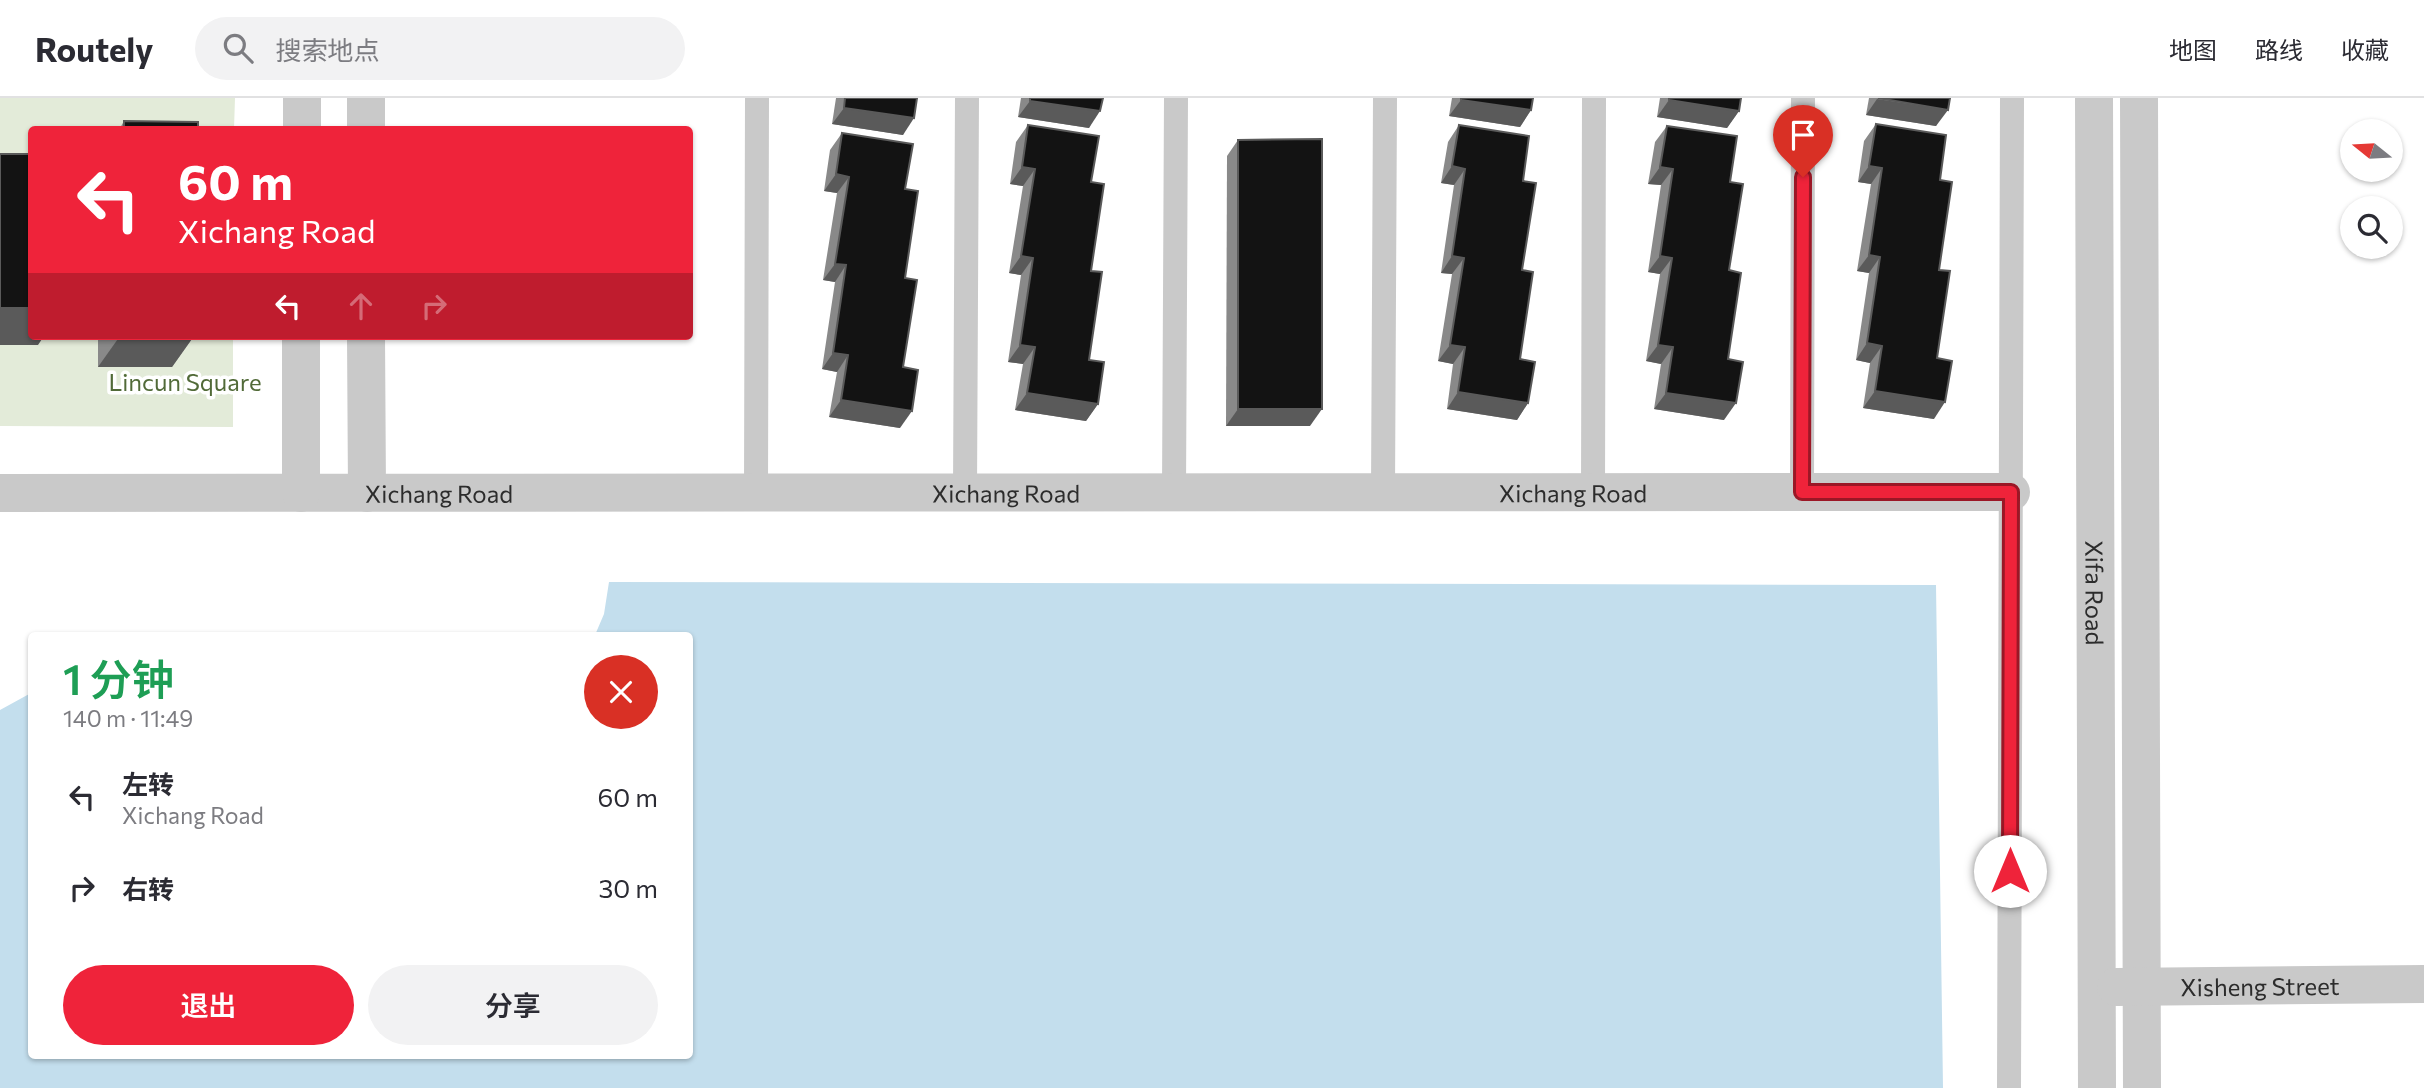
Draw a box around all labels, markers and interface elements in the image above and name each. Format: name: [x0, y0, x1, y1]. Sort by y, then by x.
search box: [195, 17, 685, 80]
text: Routely: [35, 28, 153, 69]
icon: search: [219, 29, 257, 67]
text: 搜索地点: [275, 34, 380, 65]
text: 地图: [2169, 35, 2217, 64]
text: 路线: [2255, 35, 2303, 64]
text: 收藏: [2341, 35, 2389, 64]
pin: [1773, 105, 1833, 177]
icon: arrive: [1784, 116, 1822, 154]
north arrow: [2340, 119, 2403, 182]
map controls: [2340, 119, 2403, 259]
text: 60 m: [178, 150, 293, 210]
icon: left: [63, 154, 154, 245]
button: search: [2340, 196, 2403, 259]
text: Xichang Road: [178, 210, 375, 250]
icon: left: [269, 287, 307, 325]
icon: ahead: [342, 287, 380, 325]
icon: right: [415, 287, 453, 325]
park label: Lincun Square: [108, 367, 262, 396]
street label: Xichang Road: [365, 478, 513, 507]
street label: Xichang Road: [932, 478, 1080, 507]
street label: Xichang Road: [1499, 478, 1647, 507]
street label: Xifa Road: [2081, 540, 2110, 646]
text: 1 分钟: [63, 652, 174, 704]
button: close: [584, 655, 658, 729]
text: 140 m · 11:49: [63, 704, 193, 732]
text: 左转: [122, 768, 174, 799]
icon: left: [63, 778, 101, 816]
text: 60 m: [598, 781, 658, 812]
text: Xichang Road: [122, 801, 264, 829]
position arrow: [1973, 834, 2047, 908]
icon: right: [63, 869, 101, 907]
text: 30 m: [599, 872, 658, 903]
text: 右转: [122, 873, 174, 904]
button: 退出: [63, 965, 354, 1045]
button: 分享: [368, 965, 658, 1045]
street label: Xisheng Street: [2180, 970, 2340, 1001]

